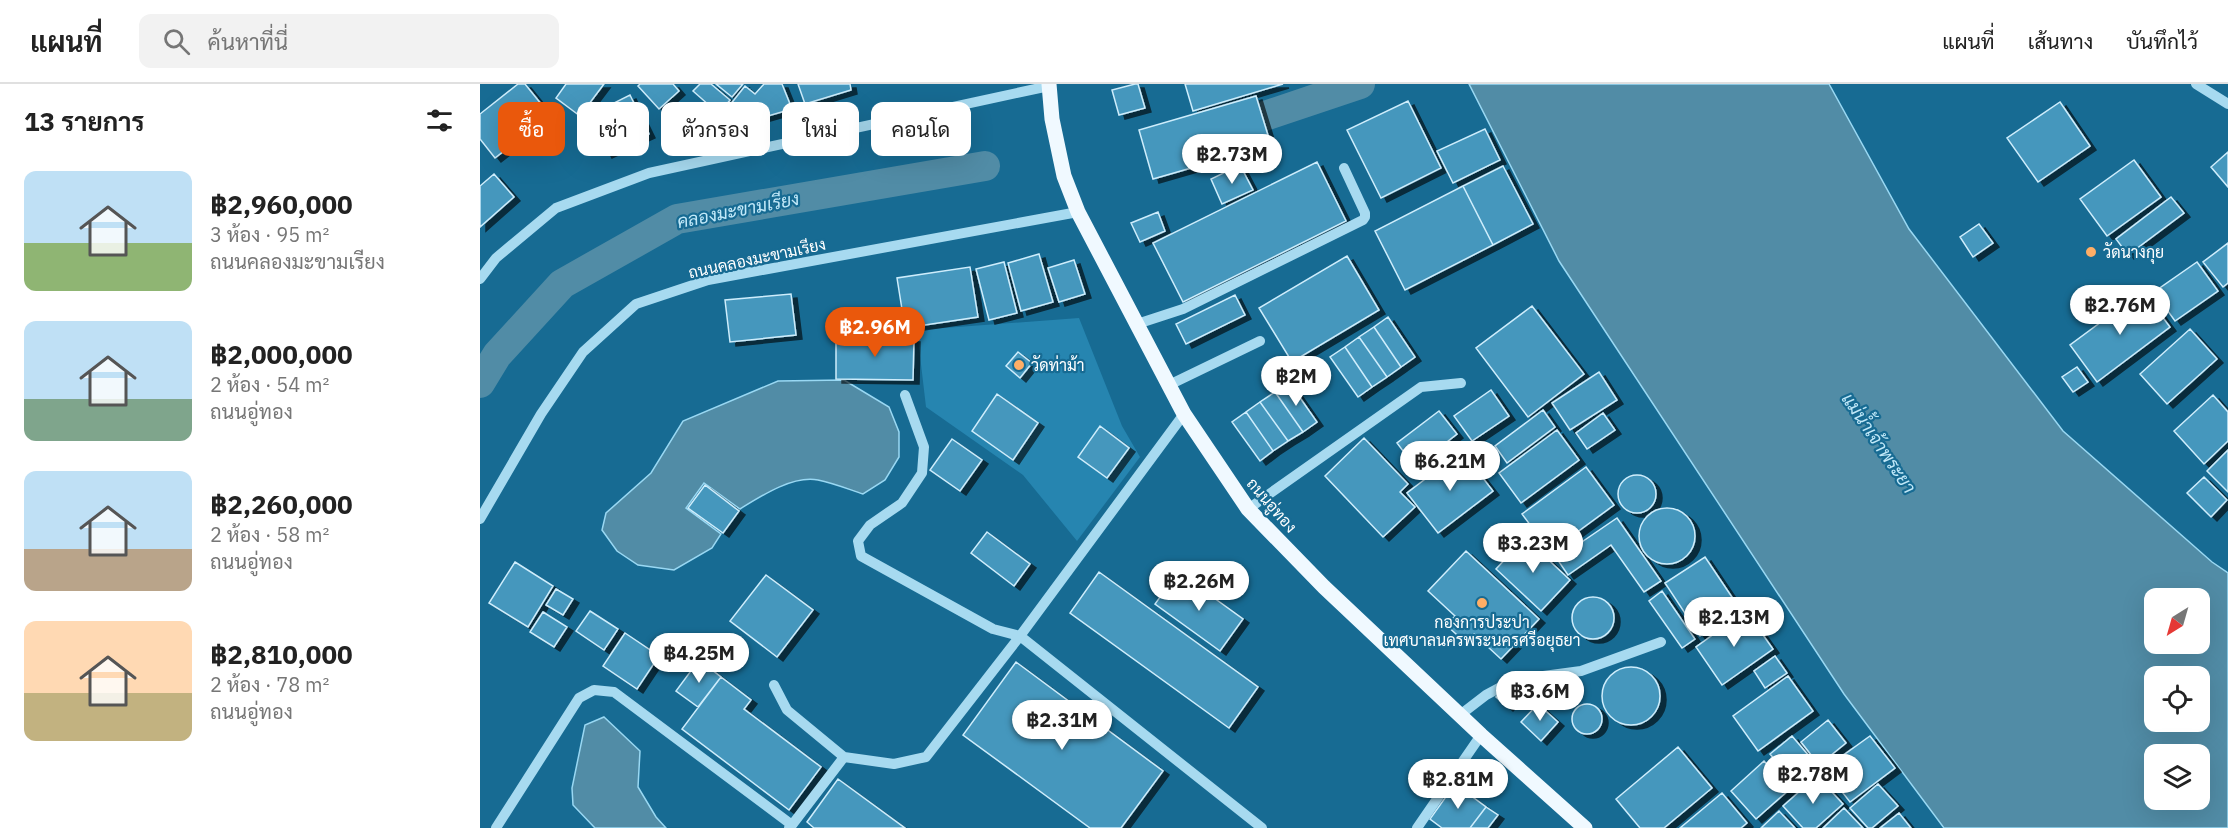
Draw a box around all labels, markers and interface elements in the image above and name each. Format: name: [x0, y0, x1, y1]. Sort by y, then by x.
search box: [139, 14, 559, 68]
text: แผนที่: [30, 23, 103, 60]
icon: search: [160, 25, 193, 58]
text: ค้นหาที่นี่: [208, 27, 288, 56]
text: แผนที่: [1942, 27, 1995, 55]
text: เส้นทาง: [2028, 27, 2093, 55]
text: บันทึกไว้: [2126, 27, 2198, 55]
chip: ซื้อ: [498, 102, 565, 156]
chip: เช่า: [577, 102, 649, 156]
chip: ตัวกรอง: [661, 102, 770, 156]
chip: ใหม่: [782, 102, 859, 156]
chip: คอนโด: [871, 102, 971, 156]
text: 13 รายการ: [24, 104, 145, 138]
icon: filters: [423, 104, 456, 137]
pin: ฿2.73M: [1183, 134, 1281, 185]
text: ฿2.73M: [1196, 140, 1268, 167]
water label: คลองมะขามเรียง: [675, 186, 801, 233]
text: ฿2,960,000: [210, 187, 353, 221]
icon: home: [72, 195, 144, 267]
text: 3 ห้อง · 95 m²: [210, 221, 329, 248]
street label: ถนนคลองมะขามเรียง: [686, 233, 827, 282]
place label: วัดนางกุย: [2103, 242, 2164, 264]
marker: วัดนางกุย: [2084, 245, 2098, 259]
text: ถนนคลองมะขามเรียง: [210, 248, 385, 275]
pin: ฿2.76M: [2071, 285, 2169, 336]
text: ฿2.76M: [2084, 291, 2156, 318]
pin: ฿2.96M: [826, 307, 924, 358]
text: ฿2.96M: [839, 313, 911, 340]
text: ฿2,000,000: [210, 337, 353, 371]
icon: home: [72, 345, 144, 417]
place label: วัดท่าม้า: [1031, 355, 1085, 375]
pin: ฿2M: [1267, 356, 1325, 407]
marker: วัดท่าม้า: [1012, 358, 1026, 372]
text: ฿2M: [1275, 362, 1317, 389]
text: 2 ห้อง · 54 m²: [210, 371, 329, 398]
water label: แม่น้ำเจ้าพระยา: [1837, 386, 1925, 498]
text: ถนนอู่ทอง: [210, 398, 293, 425]
pin: ฿6.21M: [1401, 441, 1499, 492]
text: ฿6.21M: [1414, 447, 1486, 474]
street label: ถนนอู่ทอง: [1241, 473, 1301, 538]
text: ฿2,260,000: [210, 487, 353, 521]
icon: home: [72, 495, 144, 567]
text: 2 ห้อง · 58 m²: [210, 521, 329, 548]
pin: ฿3.23M: [1484, 523, 1582, 574]
text: ฿3.23M: [1497, 529, 1569, 556]
text: ถนนอู่ทอง: [210, 548, 293, 575]
pin: ฿2.26M: [1150, 561, 1248, 612]
text: ฿2.26M: [1163, 567, 1235, 594]
north arrow: [2144, 588, 2210, 654]
map controls: [2144, 588, 2210, 810]
marker: กองการประปา เทศบาลนครพระนครศรีอยุธยา: [1475, 596, 1489, 610]
pin: ฿2.13M: [1685, 597, 1783, 648]
text: ฿2.13M: [1698, 603, 1770, 630]
place label: กองการประปา เทศบาลนครพระนครศรีอยุธยา: [1384, 612, 1580, 652]
pin: ฿4.25M: [650, 633, 748, 684]
text: ฿2,810,000: [210, 637, 353, 671]
text: ฿4.25M: [663, 639, 735, 666]
icon: home: [72, 645, 144, 717]
button: locate: [2144, 666, 2210, 732]
text: 2 ห้อง · 78 m²: [210, 671, 329, 698]
pin: ฿3.6M: [1498, 671, 1582, 722]
text: ฿3.6M: [1510, 677, 1570, 704]
text: ถนนอู่ทอง: [210, 698, 293, 725]
pin: ฿2.31M: [1013, 700, 1111, 751]
text: ฿2.31M: [1026, 706, 1098, 733]
button: layers: [2144, 744, 2210, 810]
pin: ฿2.78M: [1764, 754, 1862, 805]
pin: ฿2.81M: [1409, 759, 1507, 810]
text: ฿2.78M: [1777, 760, 1849, 787]
text: ฿2.81M: [1422, 765, 1494, 792]

